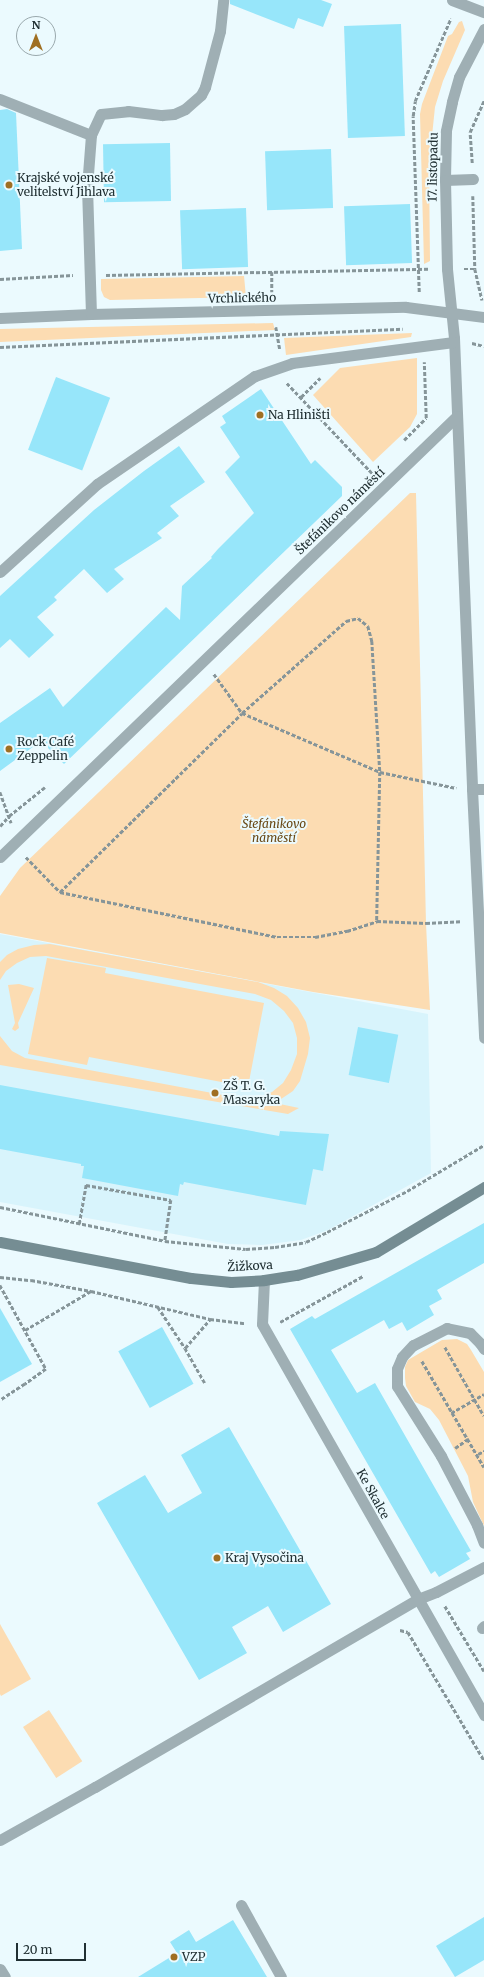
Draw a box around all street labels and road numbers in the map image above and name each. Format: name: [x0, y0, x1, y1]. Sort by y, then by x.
street label: 17. listopadu: [425, 132, 441, 202]
street label: Vrchlického: [208, 290, 276, 306]
street label: Štefánikovo náměstí: [292, 465, 388, 557]
street label: Žižkova: [227, 1258, 273, 1274]
street label: Ke Skalce: [353, 1467, 393, 1521]

